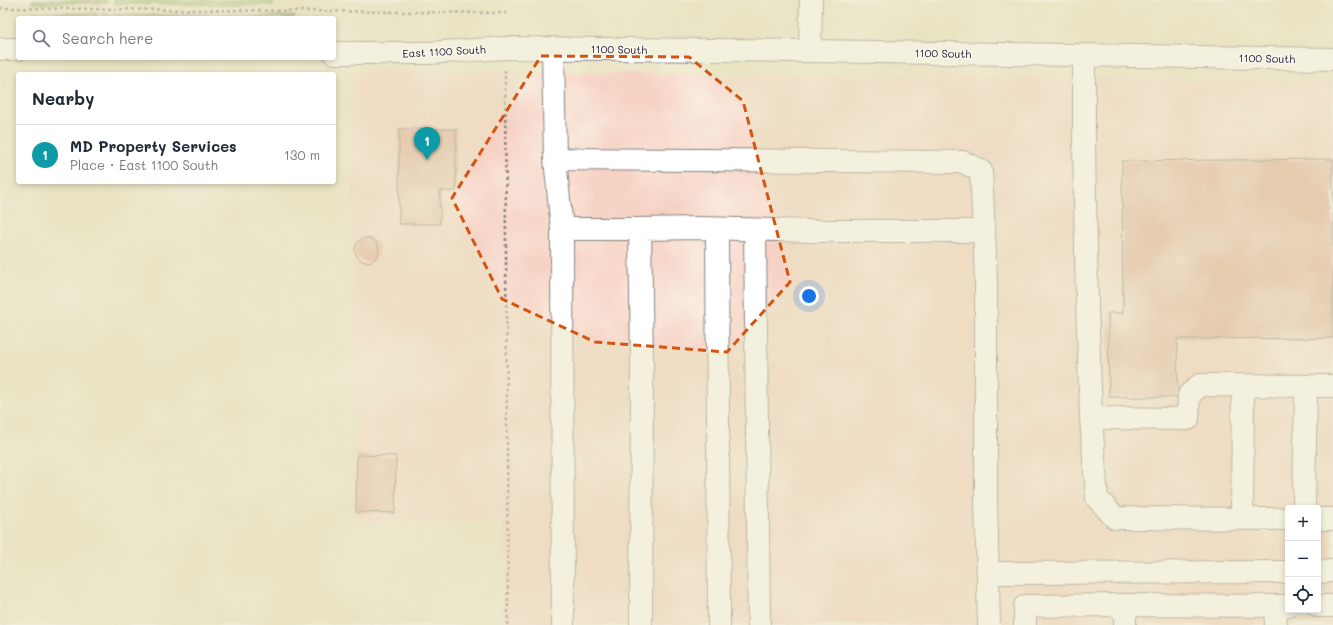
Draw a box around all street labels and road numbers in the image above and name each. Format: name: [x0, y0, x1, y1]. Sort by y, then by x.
street label: East 1100 South: [402, 41, 486, 61]
street label: 1100 South: [591, 41, 647, 57]
street label: 1100 South: [915, 45, 971, 61]
street label: 1100 South: [1239, 50, 1295, 66]

